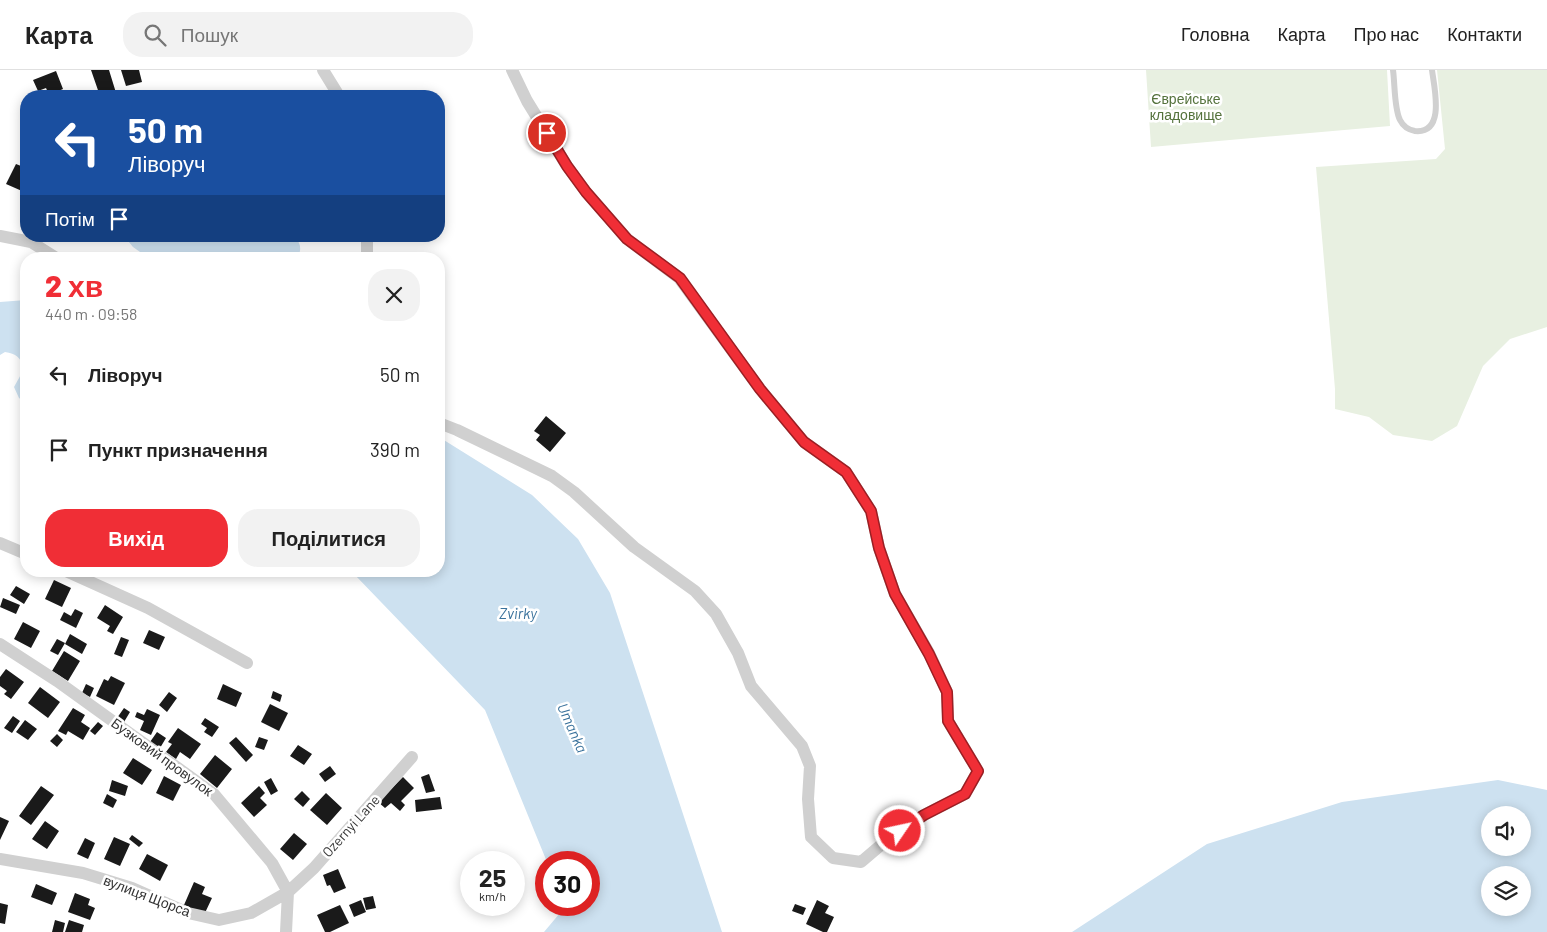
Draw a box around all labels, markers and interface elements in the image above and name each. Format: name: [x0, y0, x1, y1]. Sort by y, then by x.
search box: [123, 12, 473, 57]
text: Карта: [25, 20, 93, 49]
icon: search: [141, 21, 169, 49]
text: Пошук: [181, 23, 238, 46]
text: Головна: [1181, 23, 1249, 45]
text: Карта: [1277, 23, 1326, 45]
text: Про нас: [1354, 23, 1419, 45]
text: Контакти: [1447, 23, 1522, 45]
park label: Єврейське кладовище: [1150, 90, 1223, 123]
text: 50 m: [128, 108, 203, 150]
icon: left: [45, 110, 110, 175]
pin: [526, 112, 568, 154]
icon: arrive: [533, 119, 561, 147]
text: Ліворуч: [128, 150, 205, 176]
icon: arrive: [105, 205, 133, 233]
text: Потім: [45, 207, 95, 230]
text: 2 хв: [45, 267, 103, 303]
button: close: [368, 269, 420, 321]
text: 440 m · 09:58: [45, 304, 137, 323]
icon: left: [45, 361, 73, 389]
text: Ліворуч: [88, 363, 163, 386]
text: 50 m: [380, 363, 420, 386]
icon: arrive: [45, 436, 73, 464]
text: Пункт призначення: [88, 438, 268, 461]
text: 390 m: [370, 438, 420, 461]
button: Вихід: [45, 509, 228, 567]
button: Поділитися: [238, 509, 420, 567]
water label: Zvirky: [499, 604, 538, 622]
water label: Umanka: [554, 700, 592, 755]
street label: Бузковий провулок: [108, 714, 217, 800]
street label: Ozernyi Lane: [318, 791, 383, 860]
position arrow: [873, 804, 925, 856]
map controls: [1481, 806, 1531, 916]
button: sound: [1481, 806, 1531, 856]
speed limit sign: 30: [535, 851, 600, 916]
text: 25: [479, 862, 506, 892]
button: layers: [1481, 866, 1531, 916]
street label: вулиця Щорса: [101, 871, 193, 920]
text: km/h: [479, 889, 506, 903]

